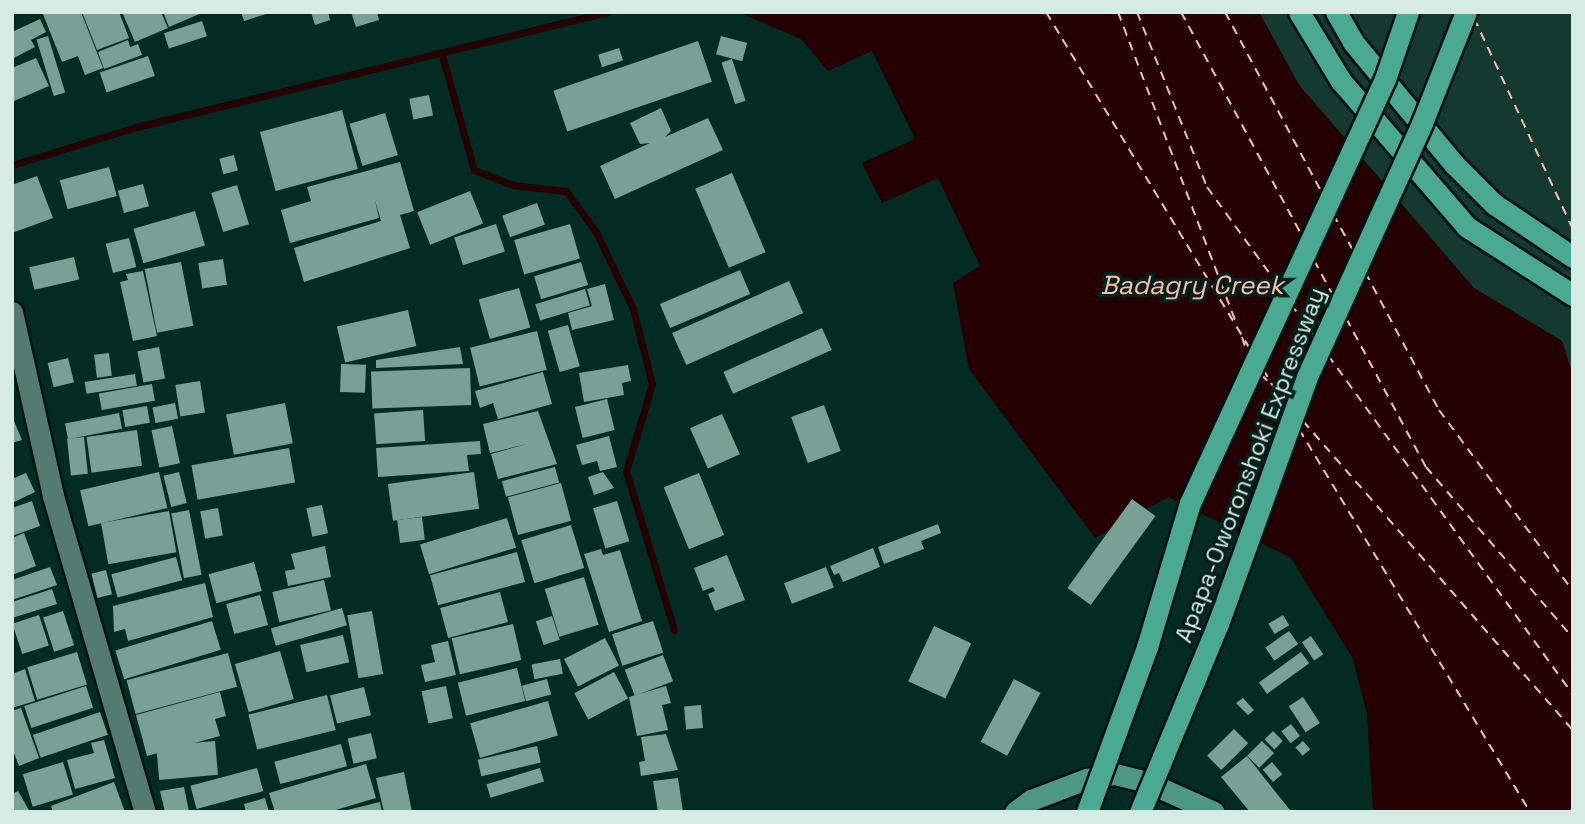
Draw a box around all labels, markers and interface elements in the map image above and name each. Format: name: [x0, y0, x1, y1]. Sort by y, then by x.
water label: Badagry Creek: [1100, 270, 1284, 302]
street label: Apapa-Oworonshoki Expressway: [1169, 283, 1331, 647]

